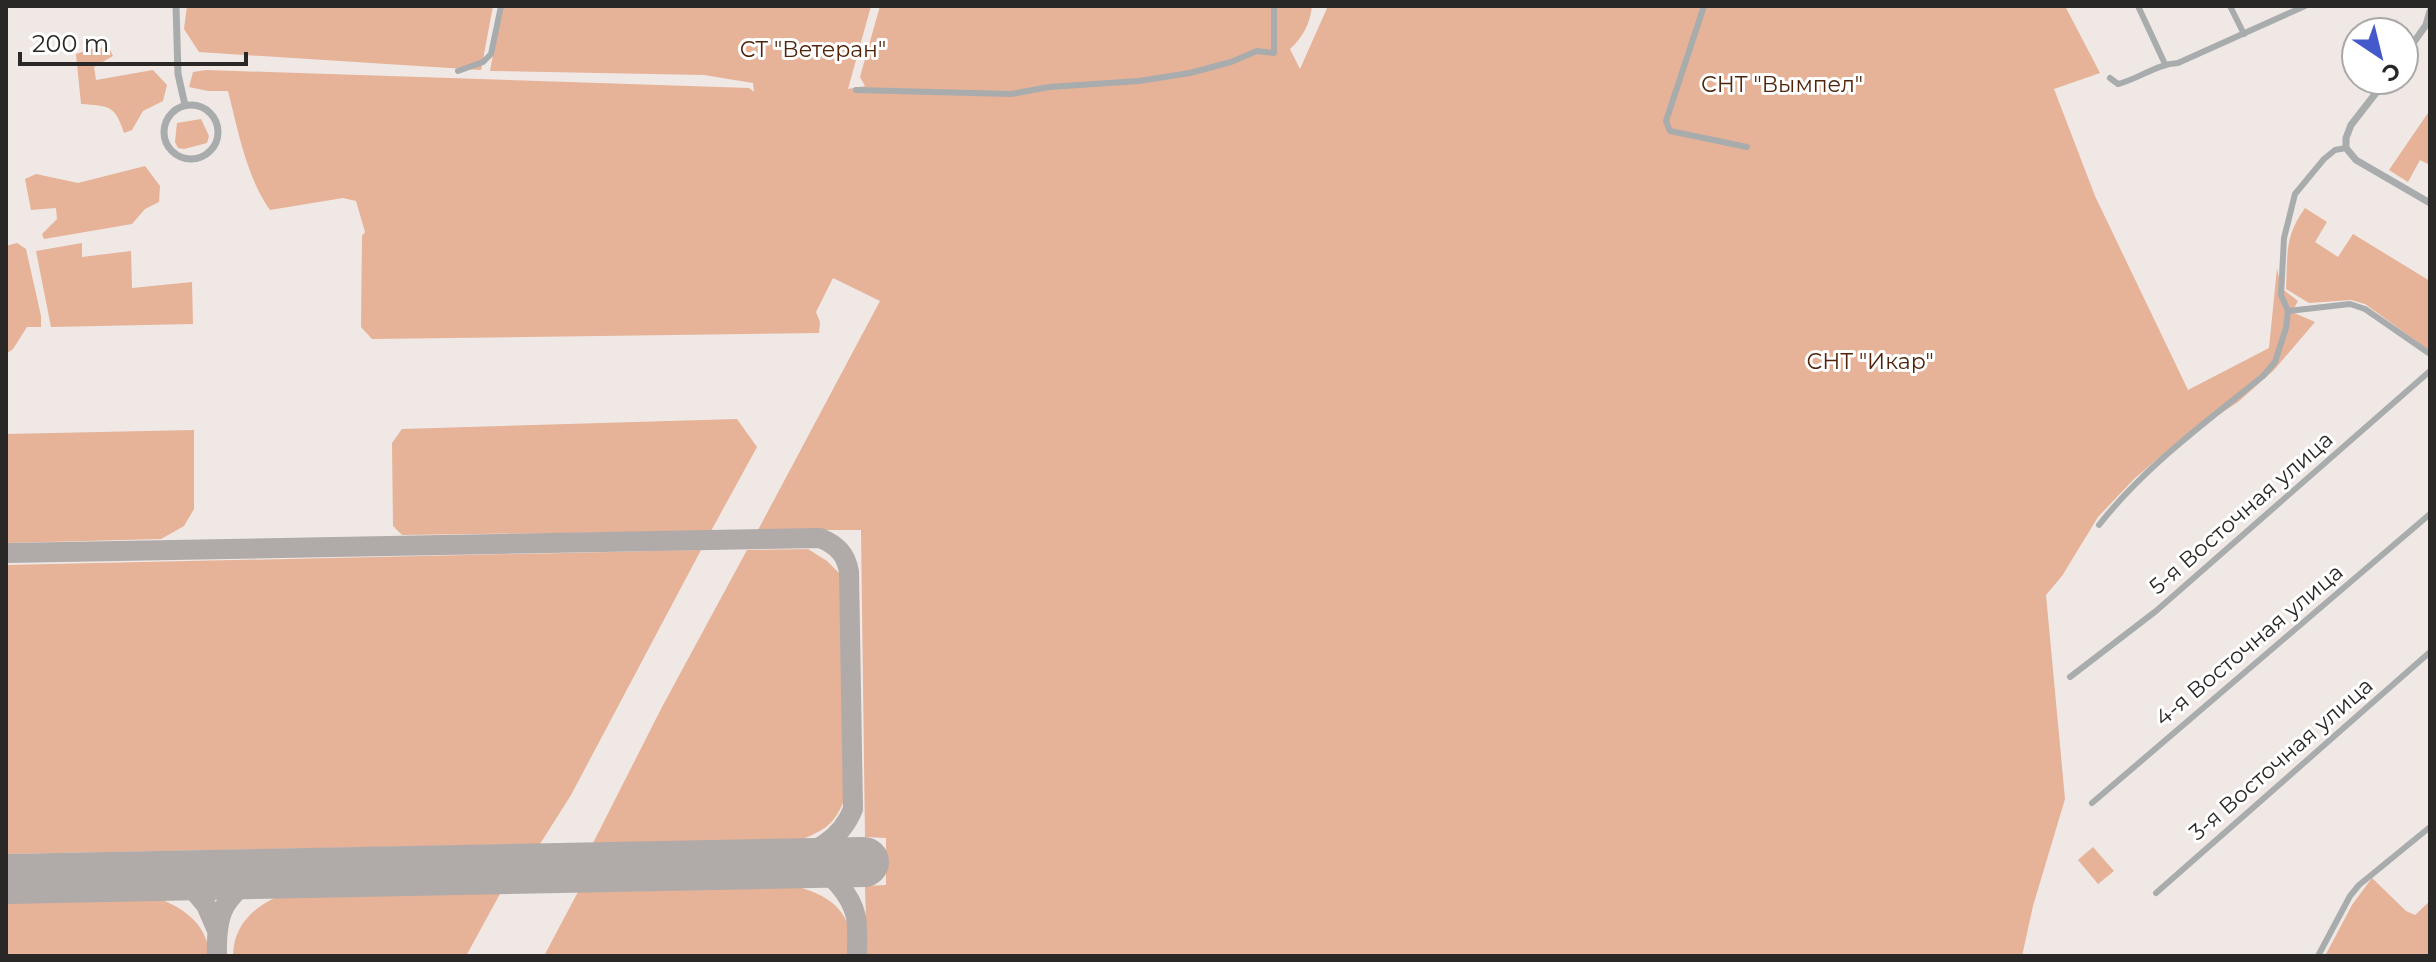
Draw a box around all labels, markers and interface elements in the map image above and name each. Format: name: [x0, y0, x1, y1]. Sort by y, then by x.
scale bar: [20, 16, 246, 66]
north arrow: [2340, 16, 2420, 96]
text: 200 m: [32, 29, 109, 58]
park label: СТ "Ветеран": [740, 36, 886, 63]
text: С: [2377, 56, 2405, 88]
park label: СНТ "Вымпел": [1701, 71, 1863, 98]
park label: СНТ "Икар": [1806, 348, 1934, 375]
street label: 5-я Восточная улица: [2144, 426, 2338, 600]
street label: 4-я Восточная улица: [2150, 559, 2348, 731]
street label: 3-я Восточная улица: [2184, 672, 2378, 846]

